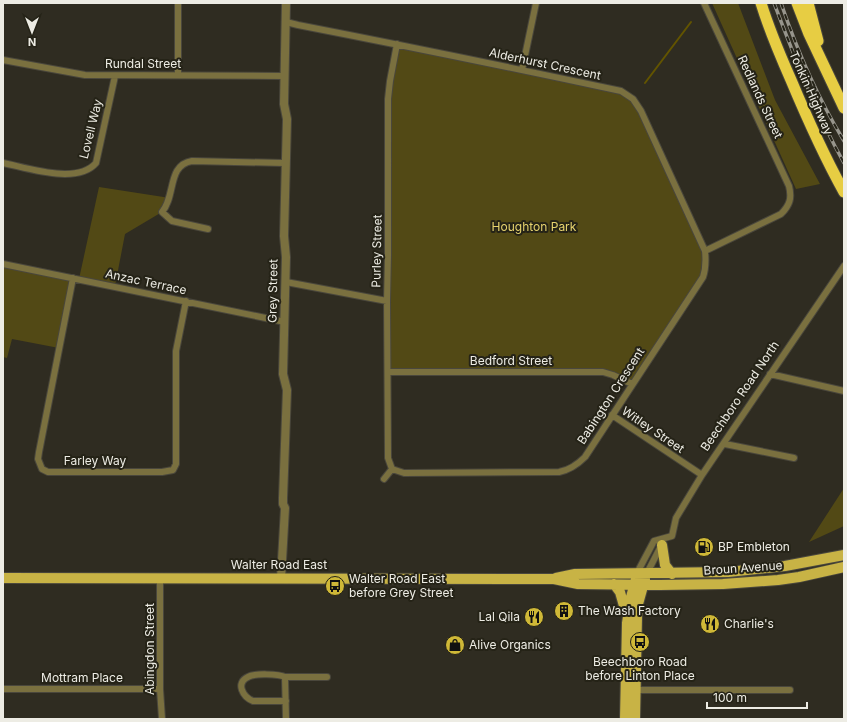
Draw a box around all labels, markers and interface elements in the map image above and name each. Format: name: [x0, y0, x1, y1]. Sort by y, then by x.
north arrow: [12, 12, 52, 52]
text: N: [28, 35, 36, 49]
street label: Alderhurst Crescent: [488, 44, 602, 83]
street label: Tonkin Highway: [786, 48, 837, 137]
street label: Redlands Street: [735, 53, 786, 141]
street label: Rundal Street: [105, 56, 181, 71]
street label: Lovell Way: [76, 97, 105, 160]
street label: Purley Street: [368, 214, 385, 288]
park label: Houghton Park: [492, 219, 577, 234]
street label: Grey Street: [264, 259, 281, 323]
street label: Anzac Terrace: [104, 266, 188, 297]
street label: Beechboro Road North: [697, 338, 782, 454]
street label: Babington Crescent: [574, 345, 647, 447]
street label: Bedford Street: [470, 353, 552, 368]
street label: Witley Street: [619, 403, 688, 456]
street label: Farley Way: [64, 453, 127, 468]
fuel station icon: BP Embleton: [693, 536, 715, 558]
place label: BP Embleton: [718, 539, 790, 554]
street label: Walter Road East: [231, 557, 327, 572]
street label: Broun Avenue: [703, 557, 783, 578]
place label: Walter Road East before Grey Street: [349, 571, 453, 600]
bus stop icon: Walter Road East before Grey Street: [324, 575, 346, 597]
building icon: The Wash Factory: [553, 600, 575, 622]
street label: Abingdon Street: [142, 603, 157, 695]
place label: The Wash Factory: [578, 603, 681, 618]
restaurant icon: Lal Qila: [523, 606, 545, 628]
place label: Lal Qila: [478, 609, 520, 624]
restaurant icon: Charlie's: [699, 613, 721, 635]
place label: Charlie's: [724, 616, 774, 631]
bus stop icon: Beechboro Road before Linton Place: [629, 631, 651, 653]
shop icon: Alive Organics: [444, 634, 466, 656]
place label: Alive Organics: [469, 637, 551, 652]
place label: Beechboro Road before Linton Place: [585, 654, 695, 683]
street label: Mottram Place: [41, 670, 123, 685]
scale bar: [707, 684, 807, 710]
text: 100 m: [713, 690, 747, 705]

